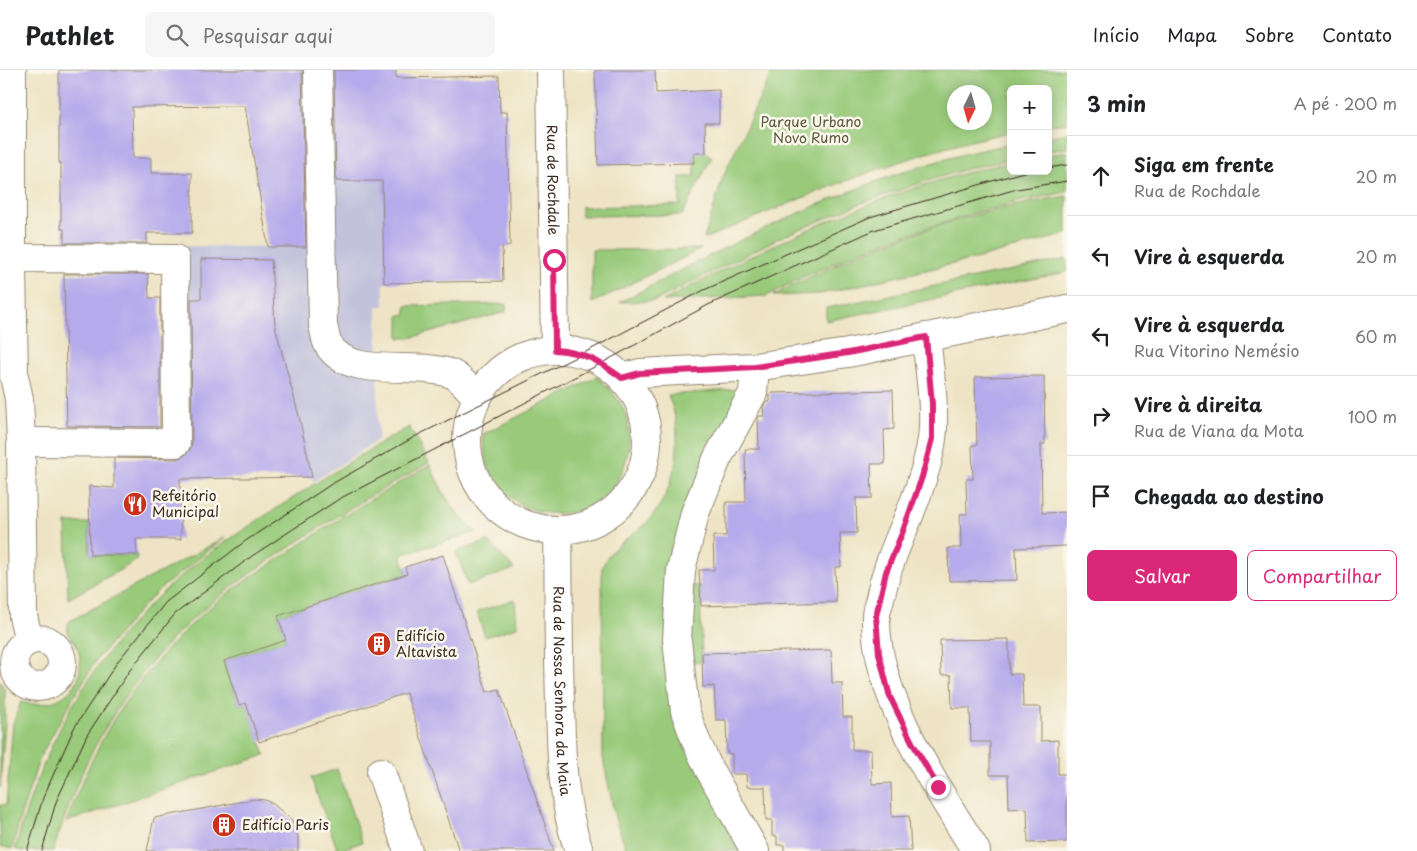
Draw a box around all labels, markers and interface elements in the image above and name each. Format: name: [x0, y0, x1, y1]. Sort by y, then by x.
search box: [145, 12, 495, 57]
text: Pathlet: [25, 17, 115, 53]
icon: search: [163, 21, 191, 49]
text: Pesquisar aqui: [203, 21, 333, 49]
text: Início: [1093, 21, 1139, 48]
text: Mapa: [1167, 21, 1217, 48]
text: Sobre: [1245, 21, 1294, 48]
text: Contato: [1322, 21, 1392, 48]
north arrow: [947, 85, 992, 130]
map controls: [1007, 85, 1052, 175]
button: +: [1007, 85, 1052, 130]
text: 3 min: [1087, 87, 1146, 119]
text: A pé · 200 m: [1294, 91, 1397, 115]
park label: Parque Urbano Novo Rumo: [761, 111, 862, 148]
street label: Rua de Rochdale: [542, 124, 564, 236]
button: −: [1007, 130, 1052, 175]
text: Siga em frente: [1134, 150, 1274, 178]
icon: ahead: [1087, 162, 1115, 190]
text: 20 m: [1356, 164, 1397, 188]
text: Rua de Rochdale: [1134, 178, 1260, 202]
icon: left: [1087, 242, 1115, 270]
text: Vire à esquerda: [1134, 242, 1285, 270]
text: 20 m: [1356, 244, 1397, 268]
route start: [543, 249, 566, 272]
text: Vire à esquerda: [1134, 310, 1285, 338]
icon: left: [1087, 322, 1115, 350]
text: 60 m: [1355, 324, 1397, 348]
text: Rua Vitorino Nemésio: [1134, 338, 1299, 362]
text: Vire à direita: [1134, 390, 1262, 418]
icon: right: [1087, 402, 1115, 430]
text: 100 m: [1348, 404, 1397, 428]
text: Rua de Viana da Mota: [1134, 418, 1304, 442]
icon: arrive: [1087, 482, 1115, 510]
text: Chegada ao destino: [1134, 482, 1324, 510]
place label: Refeitório Municipal: [152, 485, 219, 522]
restaurant icon: Refeitório Municipal: [122, 491, 148, 517]
button: Salvar: [1087, 550, 1237, 601]
button: Compartilhar: [1247, 550, 1397, 601]
street label: Rua de Nossa Senhora da Maia: [549, 586, 577, 797]
place label: Edifício Altavista: [396, 625, 457, 662]
building icon: Edifício Altavista: [366, 631, 392, 657]
route end: [927, 776, 950, 799]
building icon: Edifício Paris: [211, 812, 237, 838]
place label: Edifício Paris: [242, 814, 329, 835]

